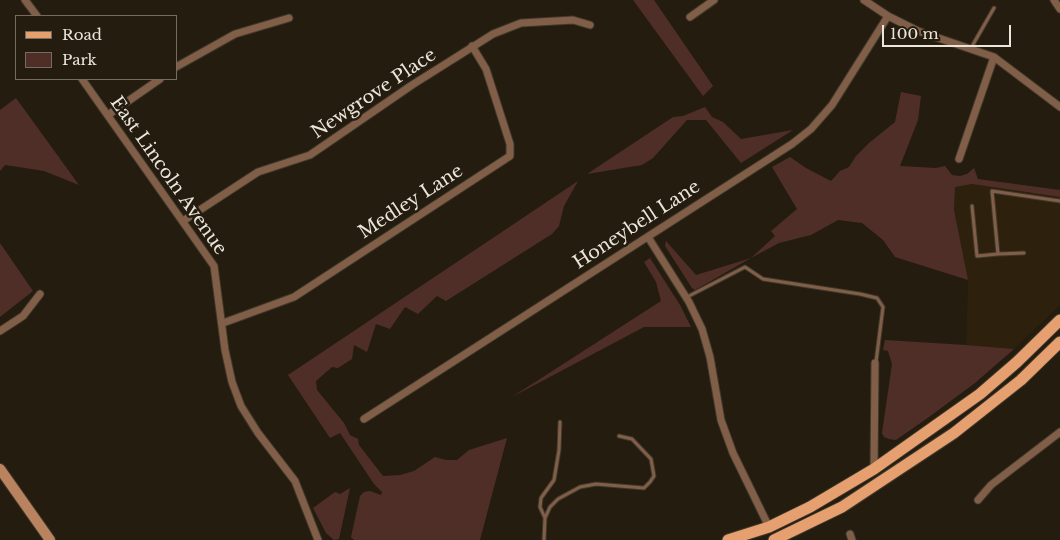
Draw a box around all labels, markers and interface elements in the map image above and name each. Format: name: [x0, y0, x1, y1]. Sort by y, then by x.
legend: [15, 15, 178, 80]
scale bar: [885, 15, 1014, 47]
text: 100 m: [890, 24, 939, 43]
text: Road: [62, 25, 102, 44]
street label: Newgrove Place: [308, 44, 440, 144]
text: Park: [62, 50, 97, 69]
street label: East Lincoln Avenue: [105, 93, 231, 259]
street label: Medley Lane: [355, 160, 467, 244]
street label: Honeybell Lane: [570, 176, 704, 274]

